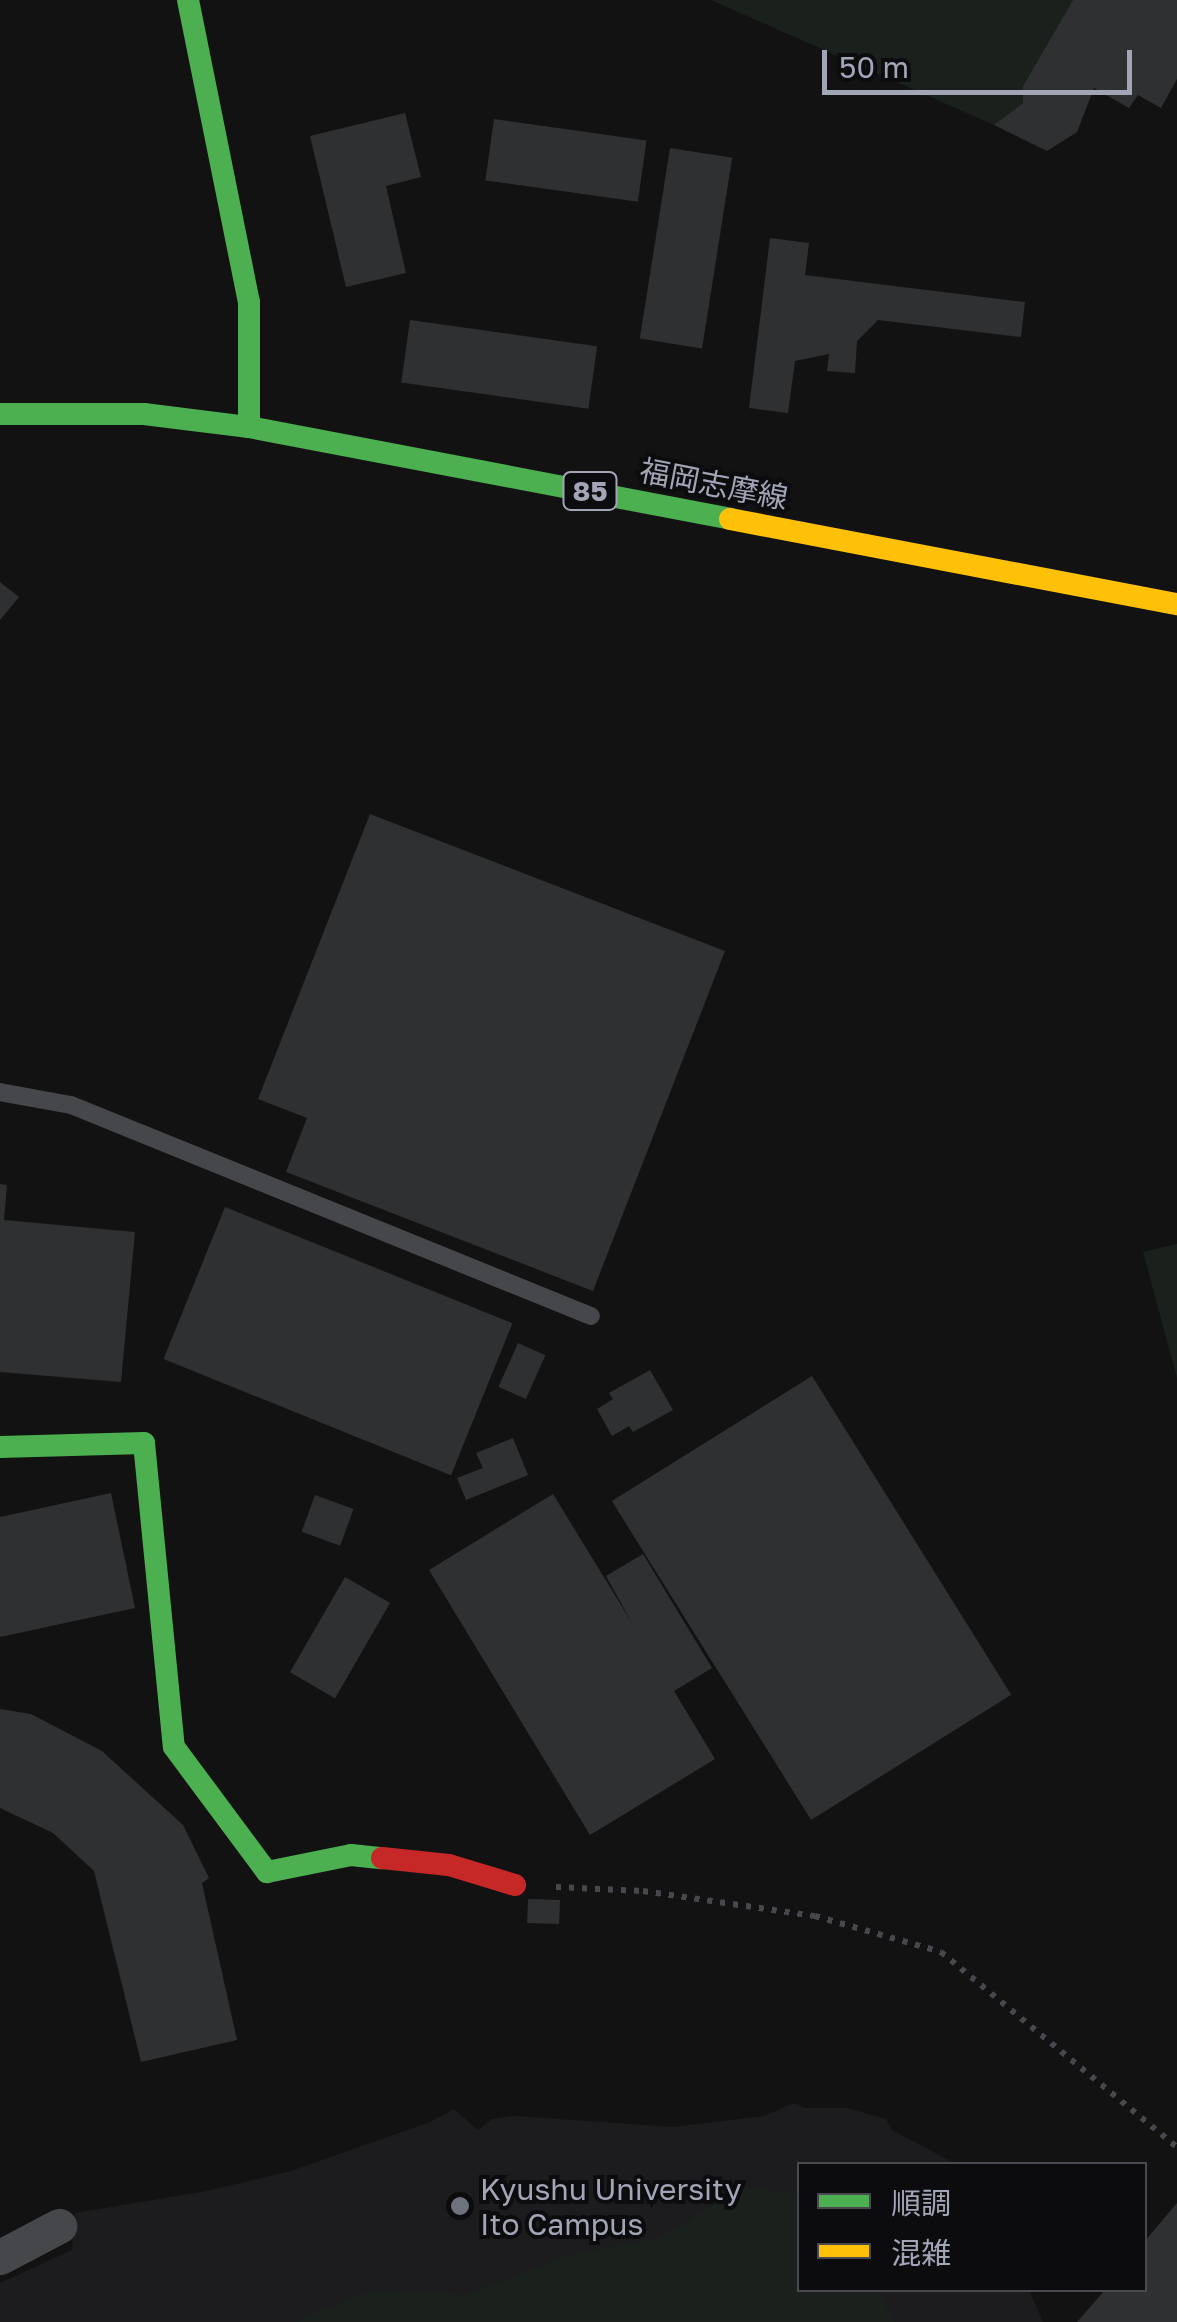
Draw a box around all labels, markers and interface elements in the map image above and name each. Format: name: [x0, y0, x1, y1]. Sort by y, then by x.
scale bar: [827, 30, 1137, 92]
text: 50 m: [839, 49, 909, 85]
street label: 福岡志摩線: [637, 452, 791, 516]
road number: 85: [562, 468, 618, 514]
legend: [797, 2162, 1147, 2292]
place label: Kyushu University Ito Campus: [480, 2171, 741, 2242]
text: 順調: [891, 2185, 951, 2221]
marker: Kyushu University Ito Campus: [449, 2195, 471, 2217]
text: 混雑: [891, 2235, 951, 2271]

